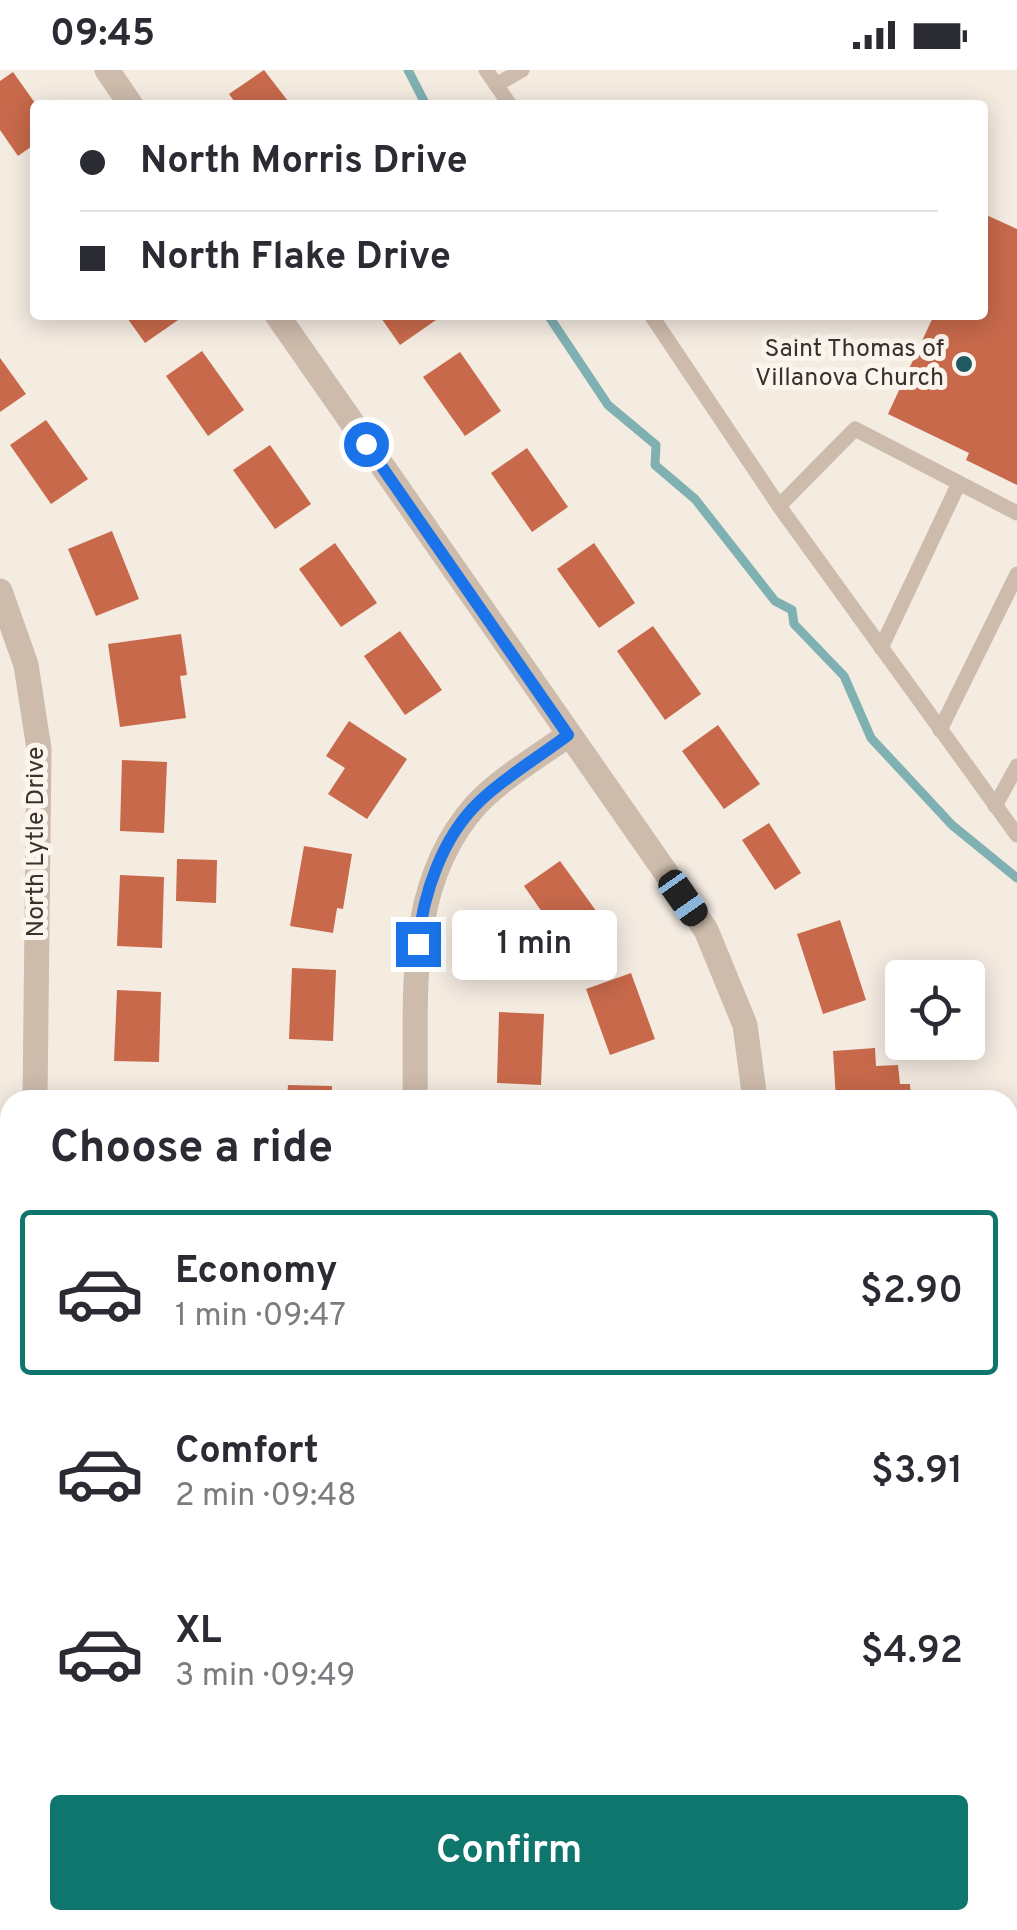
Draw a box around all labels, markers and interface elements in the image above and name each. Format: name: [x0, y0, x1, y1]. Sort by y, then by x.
text: 09:45: [50, 11, 155, 60]
text: North Morris Drive: [140, 138, 468, 187]
text: North Flake Drive: [140, 234, 451, 283]
place label: Saint Thomas of Villanova Church: [755, 334, 944, 395]
marker: Saint Thomas of Villanova Church: [953, 353, 975, 375]
route start: [344, 422, 389, 467]
street label: North Lytle Drive: [21, 746, 53, 938]
car: [654, 865, 712, 931]
callout: 1 min: [453, 909, 618, 979]
route end: [396, 922, 441, 967]
text: 1 min: [497, 925, 572, 965]
map controls: [885, 960, 985, 1060]
button: locate: [885, 960, 985, 1060]
text: Choose a ride: [50, 1121, 333, 1178]
icon: car: [55, 1248, 145, 1338]
text: Economy: [175, 1248, 337, 1297]
text: $2.90: [860, 1268, 963, 1317]
text: 1 min · 09:47: [175, 1297, 346, 1337]
icon: car: [55, 1428, 145, 1518]
text: Comfort: [175, 1428, 319, 1477]
text: $3.91: [871, 1448, 963, 1497]
text: 2 min · 09:48: [175, 1477, 357, 1517]
icon: car: [55, 1608, 145, 1698]
text: XL: [175, 1608, 222, 1657]
text: $4.92: [861, 1628, 963, 1677]
text: 3 min · 09:49: [175, 1657, 355, 1697]
button: Confirm: [50, 1795, 968, 1910]

